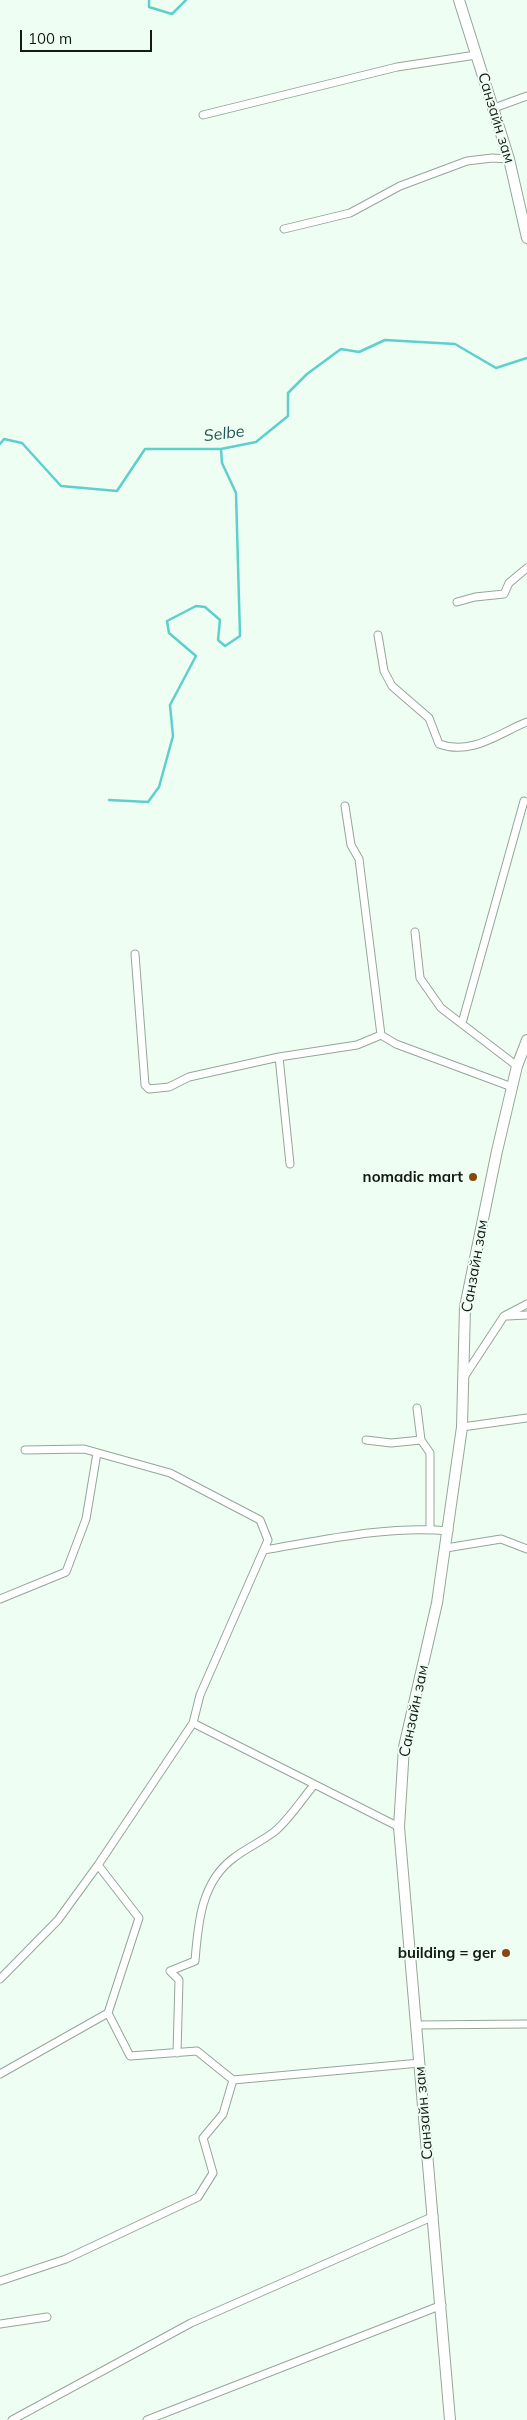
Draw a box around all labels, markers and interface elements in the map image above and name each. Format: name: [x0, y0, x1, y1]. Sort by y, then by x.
scale bar: [22, 20, 155, 52]
text: 100 m: [28, 29, 72, 48]
street label: Санзайн зам: [474, 71, 518, 165]
water label: Selbe: [203, 422, 245, 446]
place label: nomadic mart: [363, 1168, 463, 1186]
marker: nomadic mart: [467, 1171, 479, 1183]
street label: Санзайн зам: [458, 1218, 492, 1314]
street label: Санзайн зам: [395, 1663, 433, 1759]
place label: building = ger: [398, 1944, 496, 1962]
marker: building = ger: [500, 1947, 512, 1959]
street label: Санзайн зам: [411, 2066, 437, 2160]

